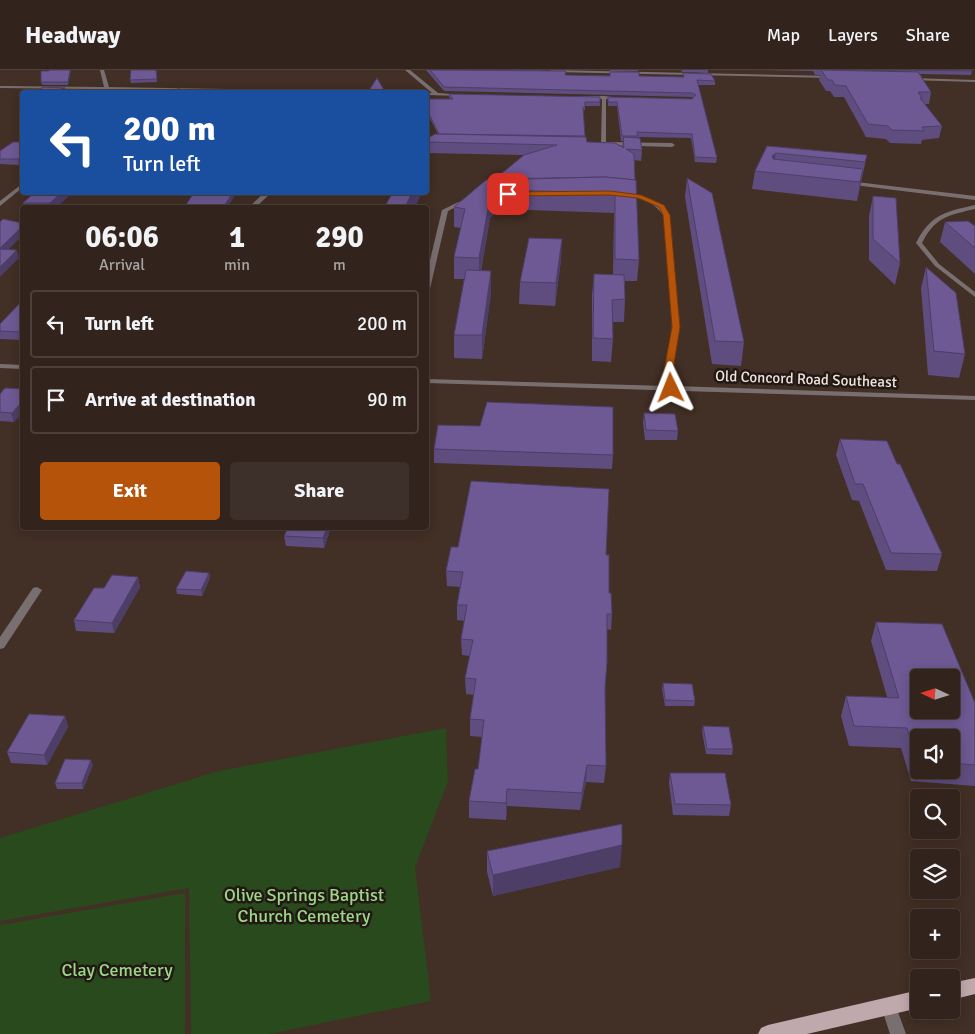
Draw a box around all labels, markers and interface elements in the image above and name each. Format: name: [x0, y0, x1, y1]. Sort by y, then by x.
text: Headway: [25, 20, 121, 50]
text: Map: [767, 24, 800, 46]
text: Layers: [828, 24, 878, 46]
text: Share: [906, 24, 950, 46]
text: 200 m: [123, 107, 216, 150]
icon: left: [40, 110, 105, 175]
text: Turn left: [123, 150, 201, 177]
pin: [487, 173, 529, 215]
icon: arrive: [494, 180, 522, 208]
text: 06:06: [85, 219, 159, 256]
text: 1: [229, 219, 245, 256]
text: 290: [315, 219, 364, 256]
text: Arrival: [99, 255, 145, 275]
text: min: [224, 255, 250, 275]
text: m: [333, 255, 346, 275]
icon: left: [42, 310, 70, 338]
text: Turn left: [85, 312, 154, 336]
text: 200 m: [357, 312, 407, 336]
position arrow: [644, 361, 696, 413]
street label: Old Concord Road Southeast: [715, 367, 897, 391]
icon: arrive: [42, 386, 70, 414]
text: Arrive at destination: [85, 388, 256, 412]
text: 90 m: [367, 388, 407, 412]
button: Exit: [40, 462, 220, 520]
button: Share: [230, 462, 409, 520]
north arrow: [910, 669, 960, 719]
map controls: [910, 669, 960, 1019]
button: sound: [910, 729, 960, 779]
button: search: [910, 789, 960, 839]
button: layers: [910, 849, 960, 899]
park label: Olive Springs Baptist Church Cemetery: [224, 884, 384, 927]
button: +: [910, 909, 960, 959]
park label: Clay Cemetery: [61, 959, 173, 981]
button: −: [910, 969, 960, 1019]

